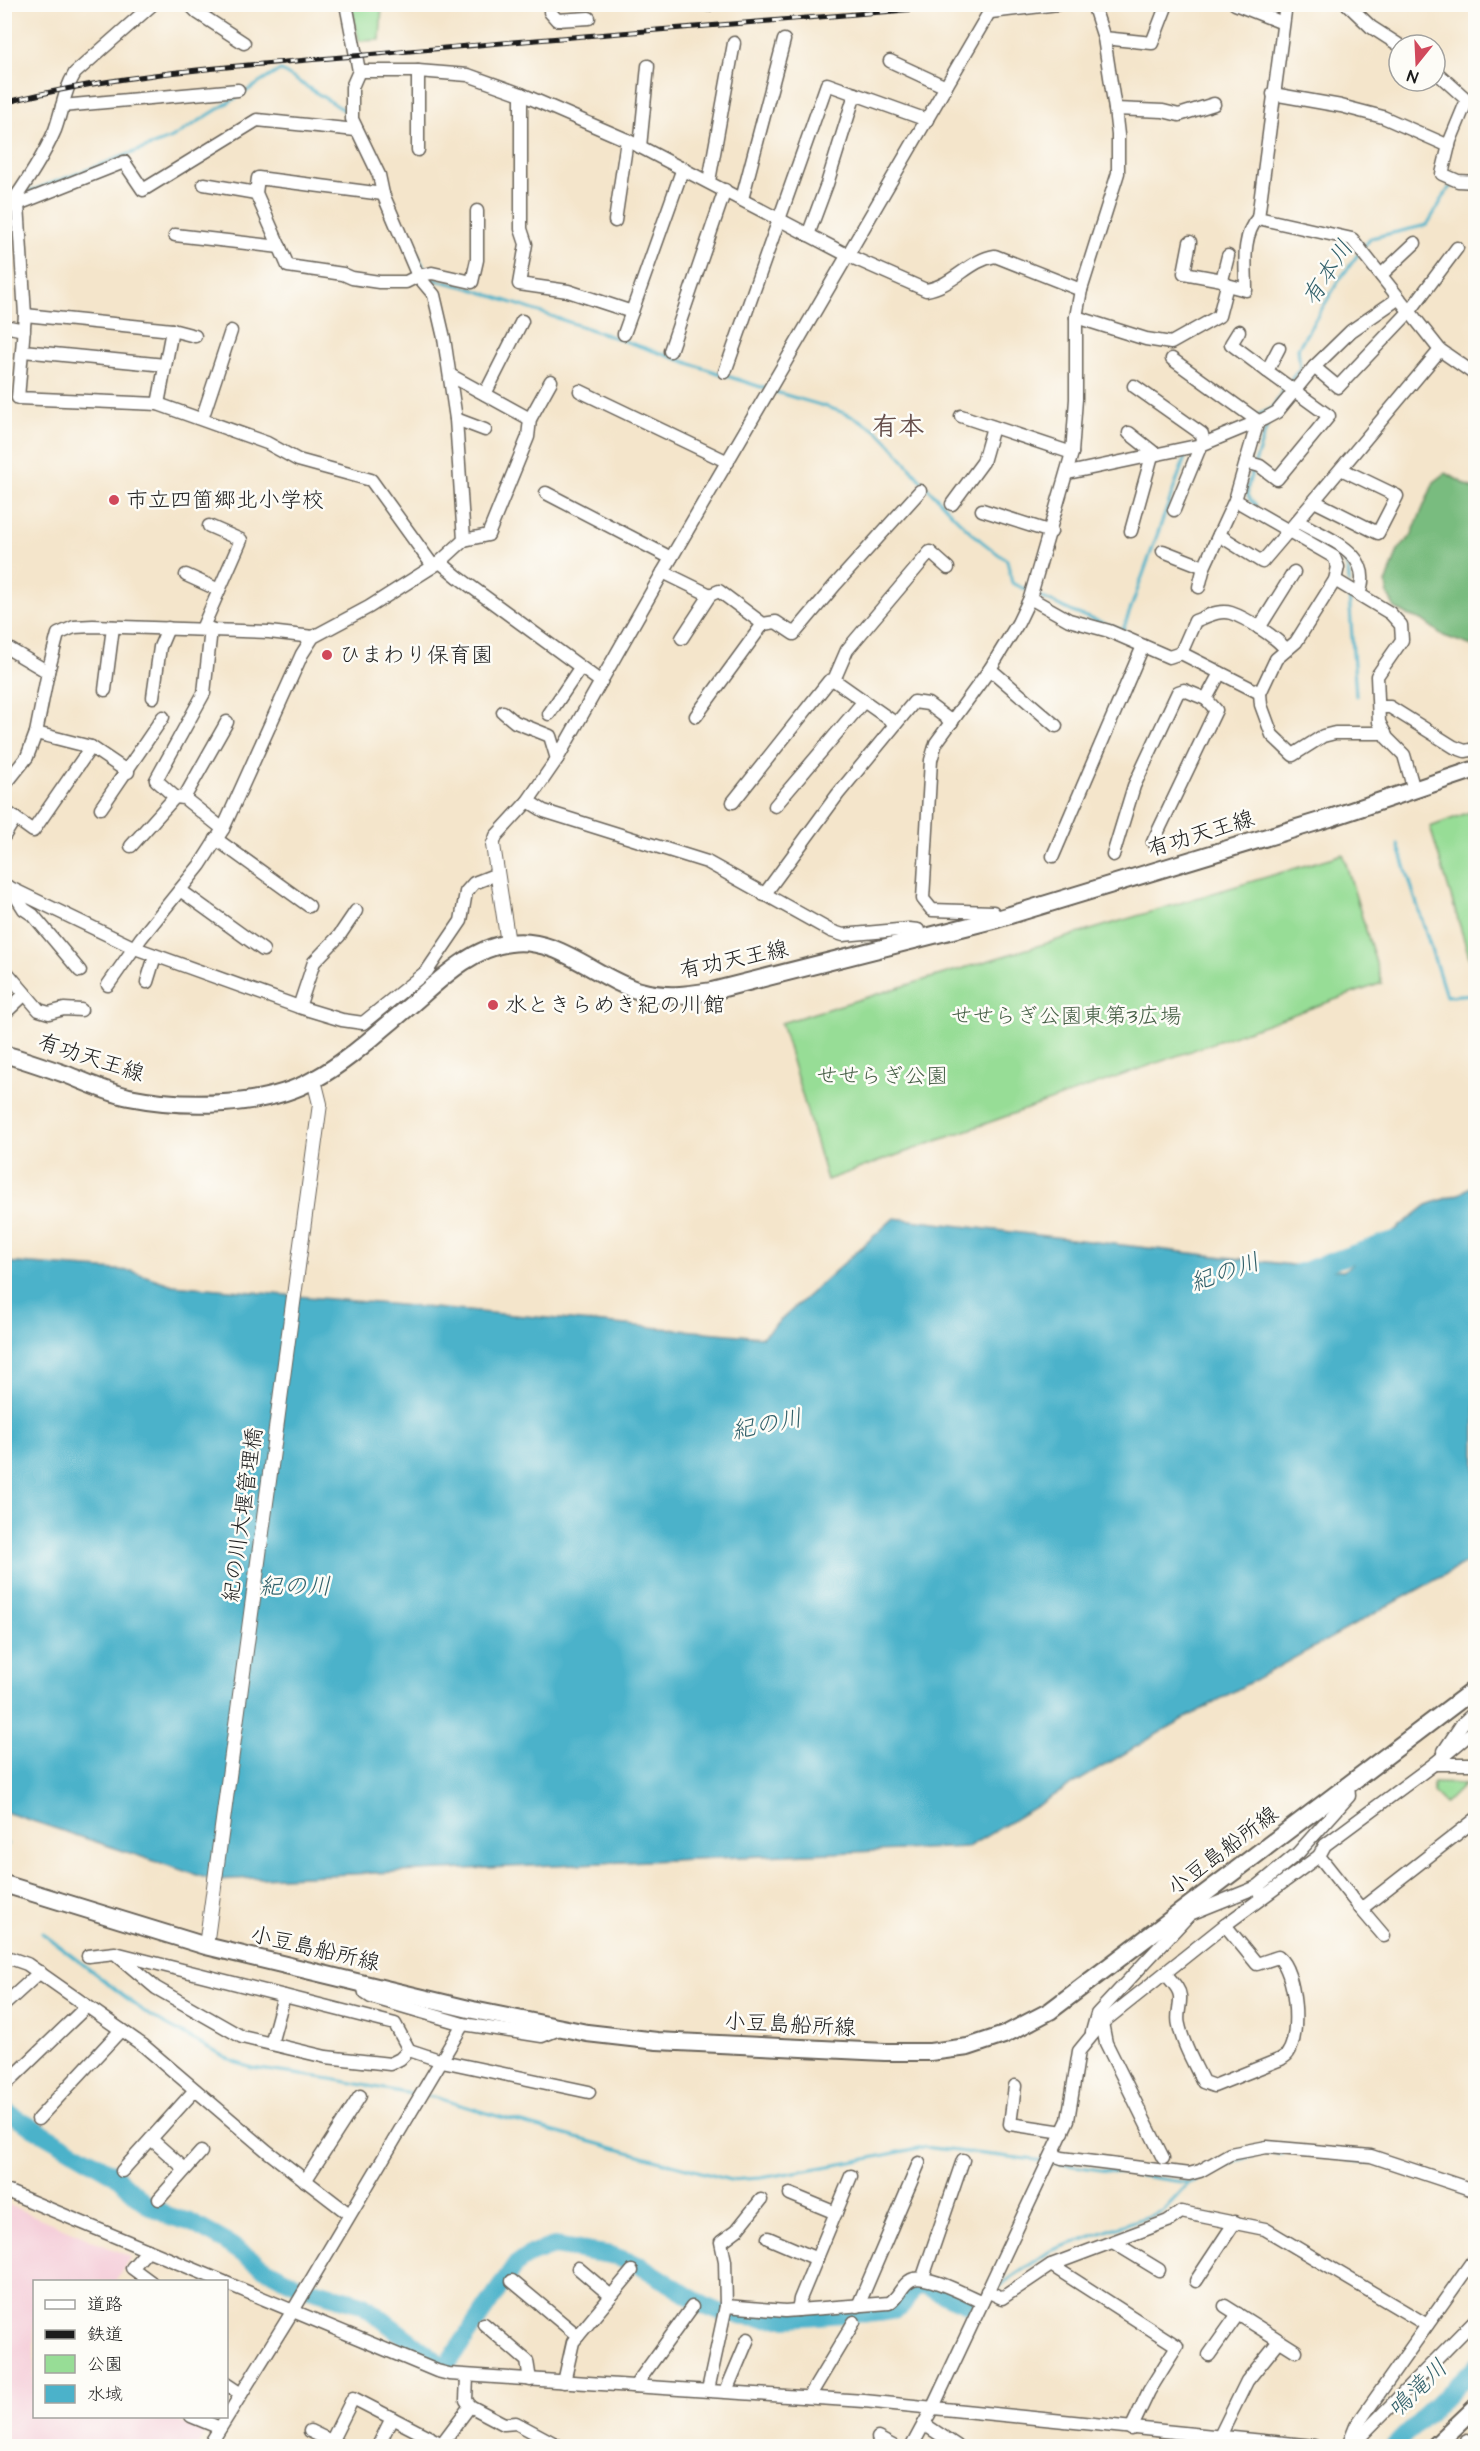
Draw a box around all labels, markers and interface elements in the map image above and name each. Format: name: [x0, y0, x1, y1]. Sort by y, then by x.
north arrow: [1387, 33, 1447, 93]
text: N: [1405, 64, 1421, 88]
water label: 有本川: [1294, 234, 1362, 312]
district label: 有本: [872, 409, 924, 445]
place label: 市立四箇郷北小学校: [126, 485, 324, 516]
marker: 市立四箇郷北小学校: [107, 493, 121, 507]
place label: ひまわり保育園: [339, 640, 493, 671]
marker: ひまわり保育園: [320, 648, 334, 662]
street label: 有功天王線: [1144, 803, 1258, 865]
street label: 有功天王線: [677, 933, 791, 987]
place label: 水ときらめき紀の川館: [505, 990, 725, 1021]
marker: 水ときらめき紀の川館: [486, 998, 500, 1012]
park label: せせらぎ公園東第3広場: [950, 1001, 1182, 1032]
street label: 有功天王線: [34, 1026, 148, 1090]
park label: せせらぎ公園: [816, 1061, 948, 1092]
water label: 紀の川: [1185, 1245, 1265, 1301]
water label: 紀の川: [728, 1401, 806, 1449]
street label: 紀の川大堰管理橋: [215, 1426, 271, 1604]
water label: 紀の川: [259, 1570, 331, 1604]
street label: 小豆島船所線: [1161, 1799, 1285, 1903]
street label: 小豆島船所線: [247, 1919, 383, 1979]
street label: 小豆島船所線: [723, 2006, 857, 2044]
legend: [33, 2280, 228, 2418]
text: 道路: [87, 2292, 123, 2317]
text: 鉄道: [87, 2322, 123, 2347]
text: 公園: [87, 2352, 123, 2377]
water label: 鳴滝川: [1380, 2352, 1456, 2426]
text: 水域: [87, 2382, 123, 2407]

